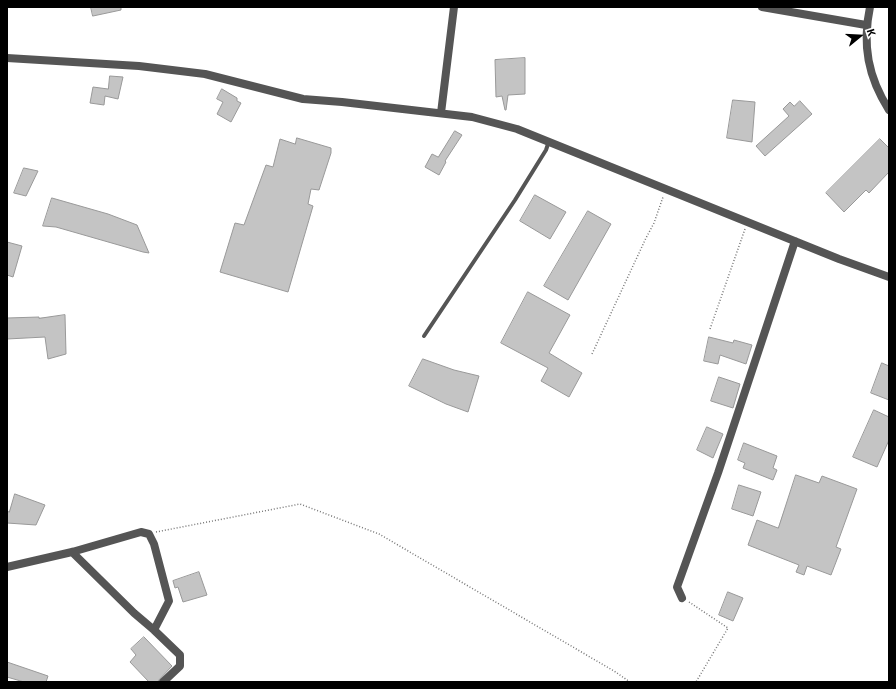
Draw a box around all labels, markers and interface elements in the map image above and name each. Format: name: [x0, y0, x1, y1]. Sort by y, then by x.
north arrow: [840, 16, 880, 56]
text: K: [865, 27, 879, 37]

